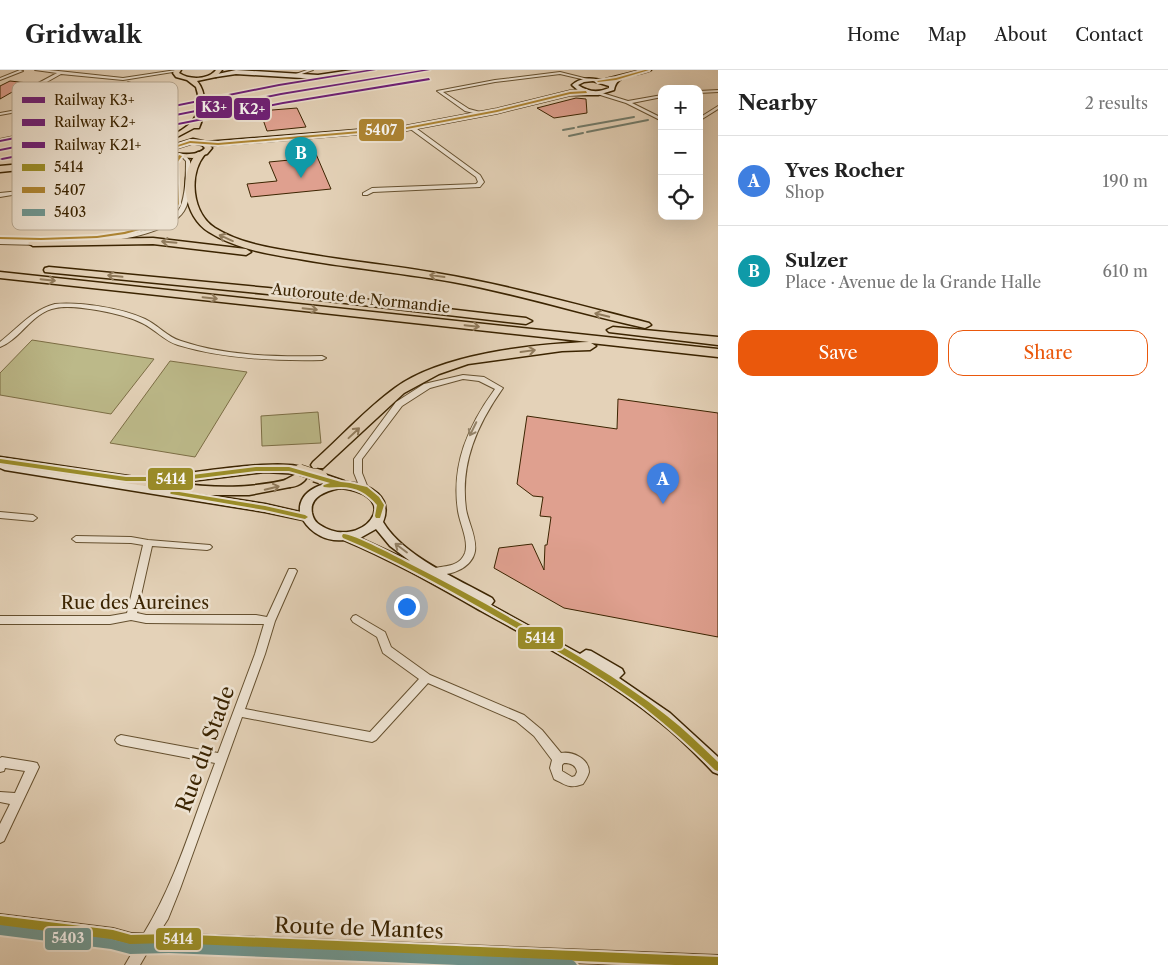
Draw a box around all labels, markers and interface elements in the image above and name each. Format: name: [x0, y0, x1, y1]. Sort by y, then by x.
text: Gridwalk: [25, 20, 142, 49]
text: Home: [847, 24, 900, 46]
text: Map: [928, 24, 966, 46]
text: About: [994, 24, 1047, 46]
text: Contact: [1075, 24, 1143, 46]
legend: [12, 82, 178, 230]
map controls: [658, 85, 703, 220]
button: +: [658, 85, 703, 130]
text: Nearby: [738, 90, 817, 115]
text: Railway K3+: [54, 91, 135, 109]
text: 2 results: [1085, 93, 1148, 113]
line badge: K3+: [195, 95, 233, 119]
line badge: K2+: [233, 97, 271, 121]
text: K3+: [201, 98, 227, 116]
text: K2+: [239, 100, 266, 118]
text: Railway K2+: [54, 113, 136, 131]
line badge: 5407: [358, 118, 405, 142]
text: 5407: [365, 121, 398, 139]
button: −: [658, 130, 703, 175]
text: Railway K21+: [54, 136, 141, 154]
pin: B: [285, 137, 317, 178]
text: 5414: [54, 158, 84, 176]
text: Yves Rocher: [785, 159, 905, 182]
text: A: [748, 171, 760, 191]
text: 190 m: [1103, 171, 1148, 191]
button: locate: [658, 175, 703, 220]
text: 5407: [54, 181, 86, 199]
text: Shop: [785, 182, 824, 202]
text: 5403: [54, 203, 86, 221]
one-way arrow: [219, 232, 234, 241]
one-way arrow: [161, 237, 177, 247]
text: Sulzer: [785, 249, 848, 272]
text: B: [748, 261, 760, 281]
text: 610 m: [1103, 261, 1148, 281]
one-way arrow: [430, 271, 446, 281]
one-way arrow: [108, 272, 124, 281]
text: Place · Avenue de la Grande Halle: [785, 272, 1041, 292]
one-way arrow: [40, 275, 56, 285]
street label: Autoroute de Normandie: [270, 279, 451, 317]
one-way arrow: [202, 293, 218, 303]
one-way arrow: [302, 304, 318, 314]
one-way arrow: [594, 310, 610, 320]
one-way arrow: [464, 321, 480, 331]
button: Save: [738, 330, 938, 376]
button: Share: [948, 330, 1148, 376]
one-way arrow: [520, 346, 536, 356]
one-way arrow: [468, 422, 478, 437]
one-way arrow: [348, 427, 361, 439]
pin: A: [647, 463, 679, 504]
line badge: 5414: [147, 467, 194, 491]
text: 5414: [156, 470, 186, 488]
one-way arrow: [264, 483, 280, 492]
one-way arrow: [395, 543, 408, 554]
street label: Rue des Aureines: [61, 592, 209, 614]
your location: [394, 594, 420, 620]
line badge: 5414: [517, 626, 564, 650]
text: 5414: [525, 629, 555, 647]
street label: Rue du Stade: [171, 682, 239, 816]
street label: Route de Mantes: [274, 913, 444, 943]
line badge: 5403: [44, 927, 92, 951]
line badge: 5414: [155, 927, 202, 951]
text: 5403: [52, 929, 85, 947]
text: 5414: [163, 930, 193, 948]

